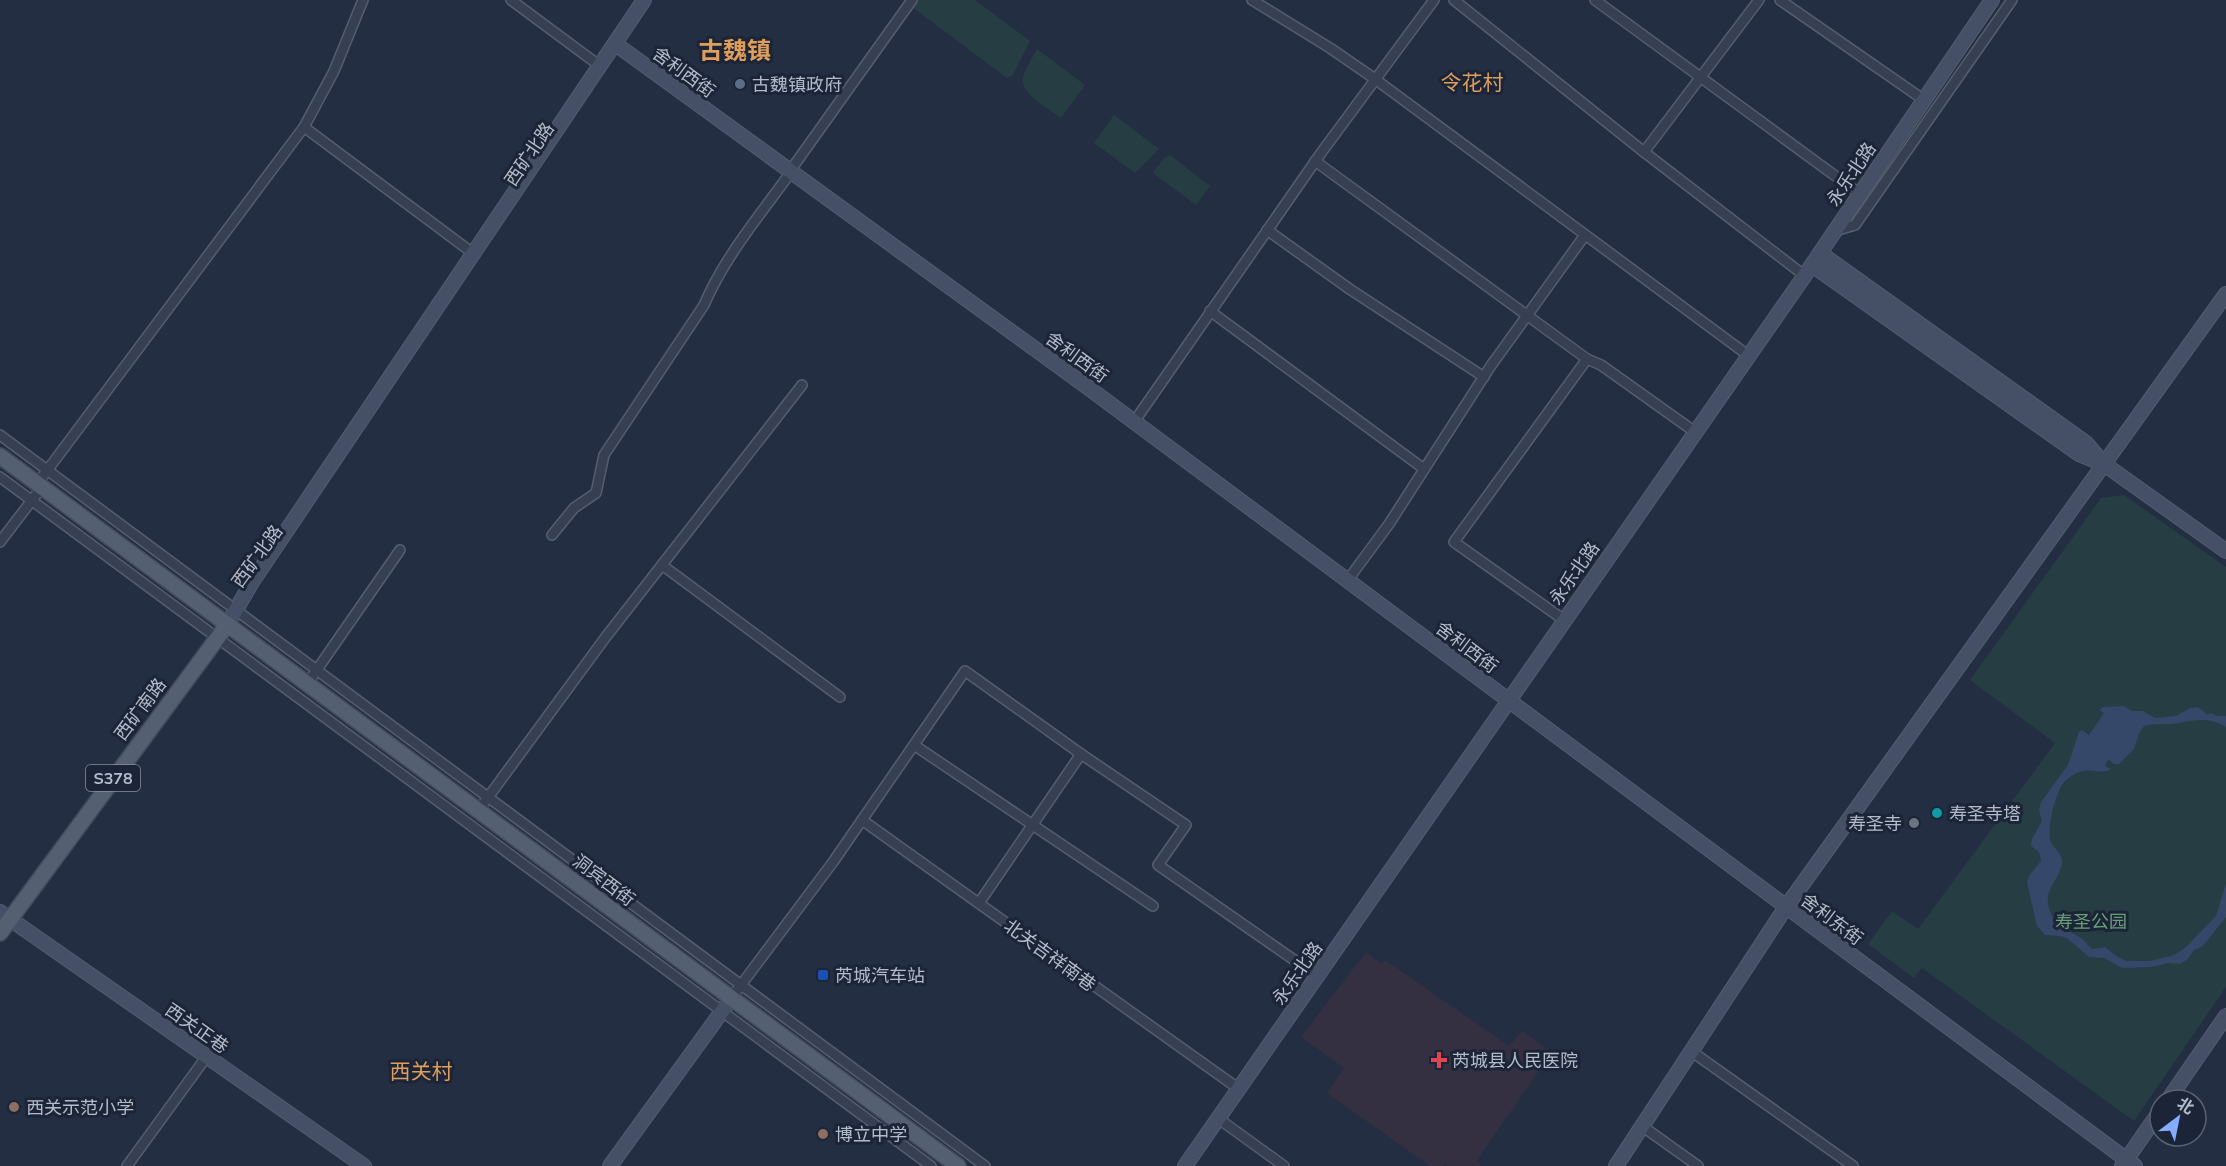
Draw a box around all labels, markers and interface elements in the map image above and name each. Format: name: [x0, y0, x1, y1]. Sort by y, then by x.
district label: 古魏镇: [699, 35, 771, 65]
street label: 舍利西街: [648, 42, 720, 102]
district label: 令花村: [1441, 69, 1504, 95]
place label: 古魏镇政府: [752, 73, 842, 96]
marker: 古魏镇政府: [733, 77, 747, 91]
street label: 西矿北路: [499, 118, 559, 190]
street label: 永乐北路: [1821, 138, 1881, 210]
street label: 舍利西街: [1041, 327, 1113, 387]
street label: 西矿北路: [227, 520, 287, 592]
street label: 永乐北路: [1544, 537, 1604, 609]
street label: 舍利西街: [1431, 616, 1503, 678]
street label: 西矿南路: [109, 673, 171, 745]
road number: S378: [86, 765, 140, 791]
place label: 寿圣寺塔: [1949, 802, 2021, 825]
marker: 寿圣寺塔: [1930, 806, 1944, 820]
place label: 寿圣寺: [1848, 812, 1902, 835]
marker: 寿圣寺: [1907, 816, 1921, 830]
street label: 洞宾西街: [568, 849, 640, 911]
street label: 舍利东街: [1796, 888, 1868, 950]
park label: 寿圣公园: [2055, 910, 2127, 933]
street label: 北关吉祥南巷: [1000, 914, 1100, 996]
street label: 永乐北路: [1267, 937, 1327, 1009]
place label: 芮城汽车站: [835, 964, 925, 987]
marker: 芮城汽车站: [816, 968, 830, 982]
street label: 西关正巷: [161, 998, 233, 1058]
place label: 芮城县人民医院: [1452, 1049, 1578, 1072]
marker: 芮城县人民医院: [1430, 1051, 1448, 1069]
district label: 西关村: [390, 1058, 453, 1084]
north arrow: [2148, 1088, 2208, 1148]
text: 北: [2174, 1093, 2198, 1118]
place label: 西关示范小学: [26, 1096, 134, 1119]
marker: 西关示范小学: [7, 1100, 21, 1114]
place label: 博立中学: [835, 1123, 907, 1146]
marker: 博立中学: [816, 1127, 830, 1141]

